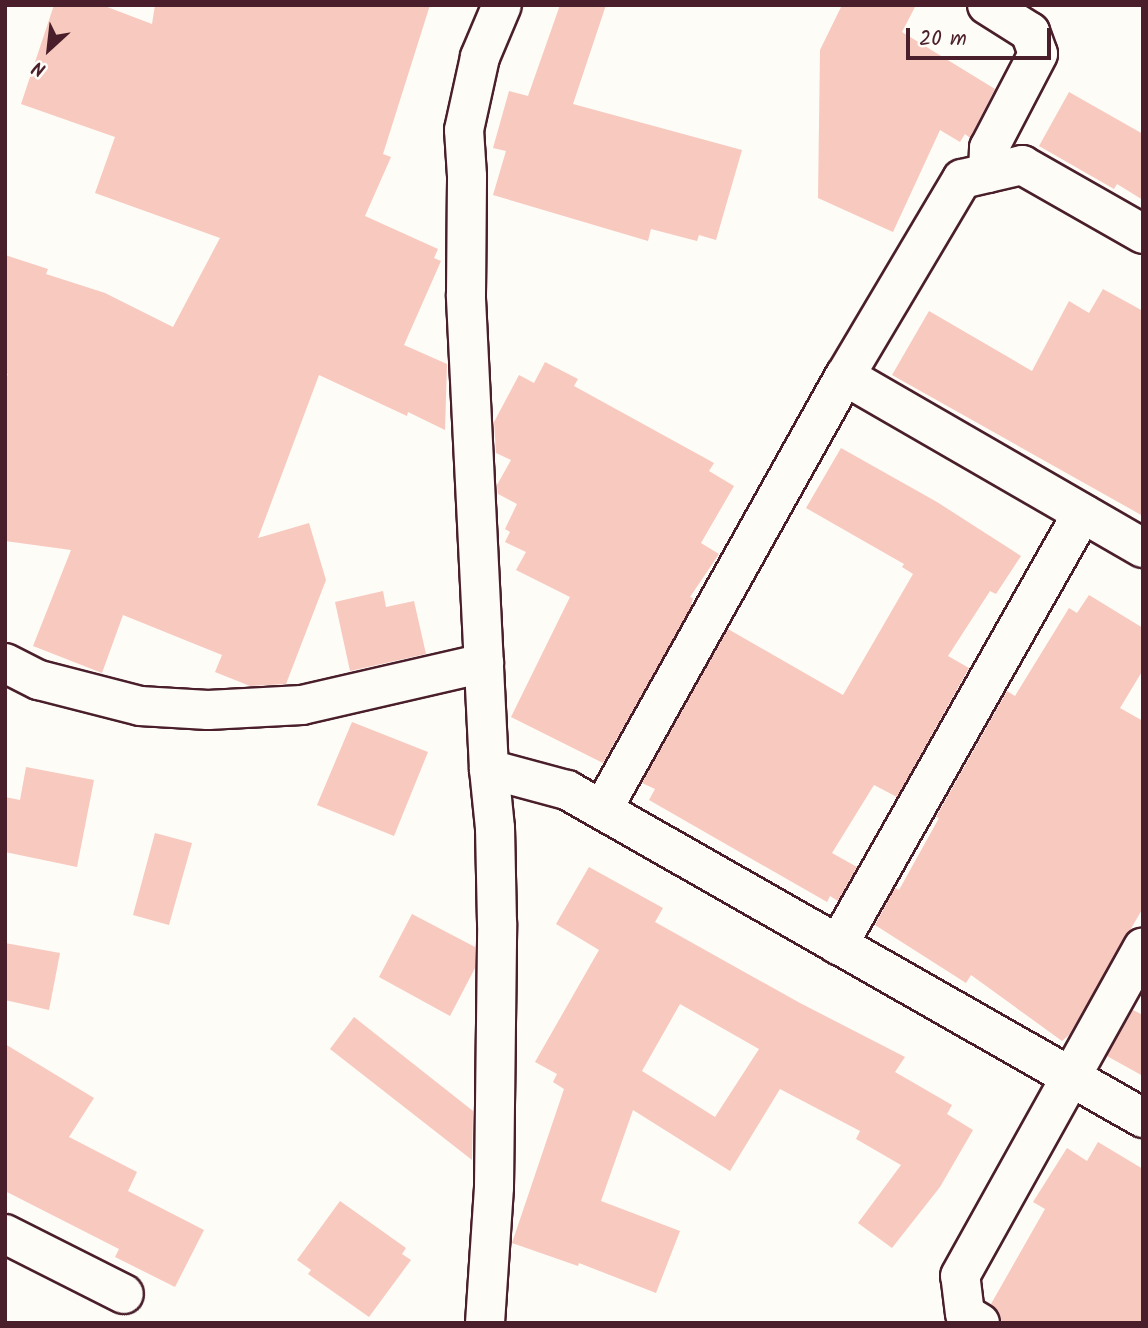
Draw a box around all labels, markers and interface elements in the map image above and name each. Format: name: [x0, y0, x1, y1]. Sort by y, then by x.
north arrow: [14, 14, 84, 84]
scale bar: [910, 14, 1055, 58]
text: 20 m: [919, 23, 967, 56]
text: N: [27, 52, 52, 84]

